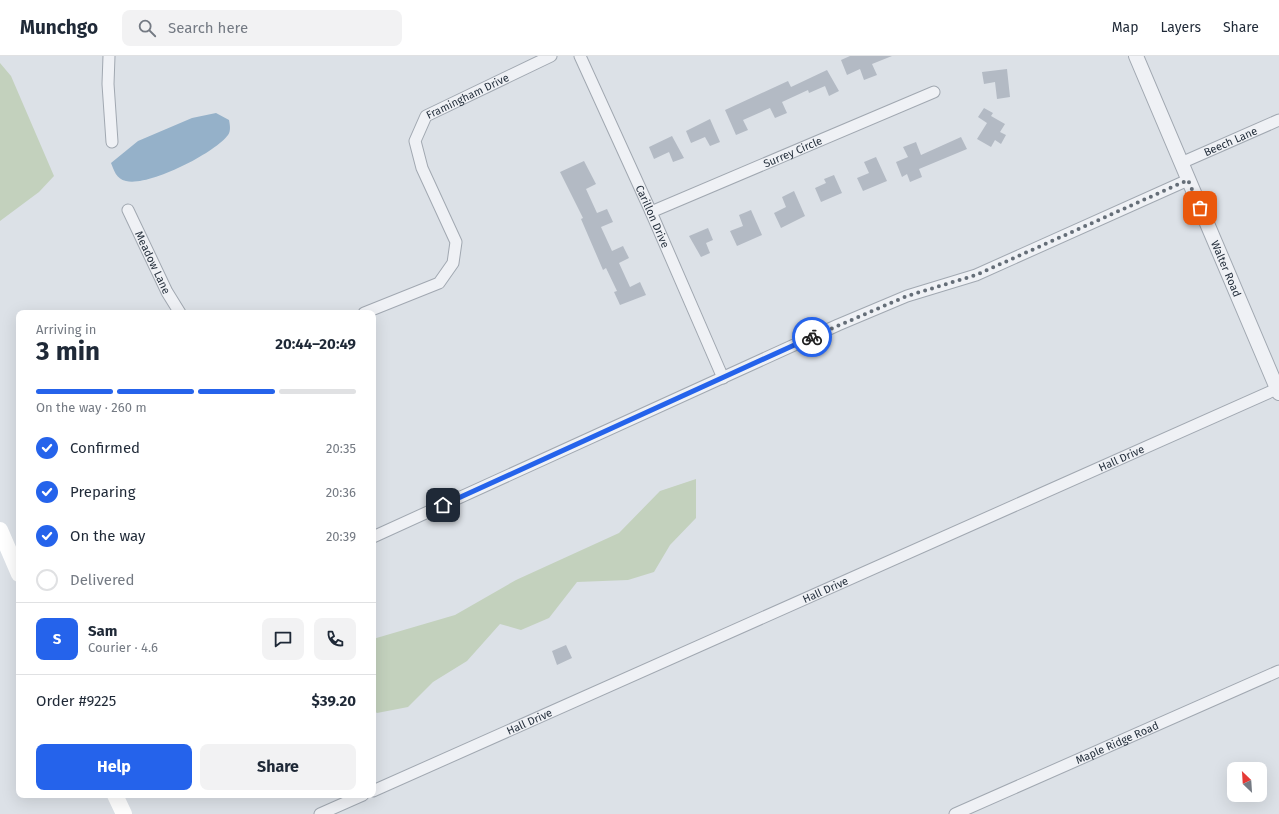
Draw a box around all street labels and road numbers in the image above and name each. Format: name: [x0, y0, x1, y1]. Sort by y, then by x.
street label: Framingham Drive: [424, 71, 511, 122]
street label: Beech Lane: [1202, 124, 1259, 159]
street label: Surrey Circle: [762, 134, 824, 171]
street label: Carillon Drive: [633, 183, 672, 250]
street label: Meadow Lane: [132, 229, 173, 296]
street label: Walter Road: [1208, 239, 1244, 299]
street label: Hall Drive: [1097, 443, 1146, 474]
street label: Hall Drive: [801, 574, 850, 606]
street label: Hall Drive: [505, 706, 554, 738]
street label: Maple Ridge Road: [1074, 719, 1161, 767]

